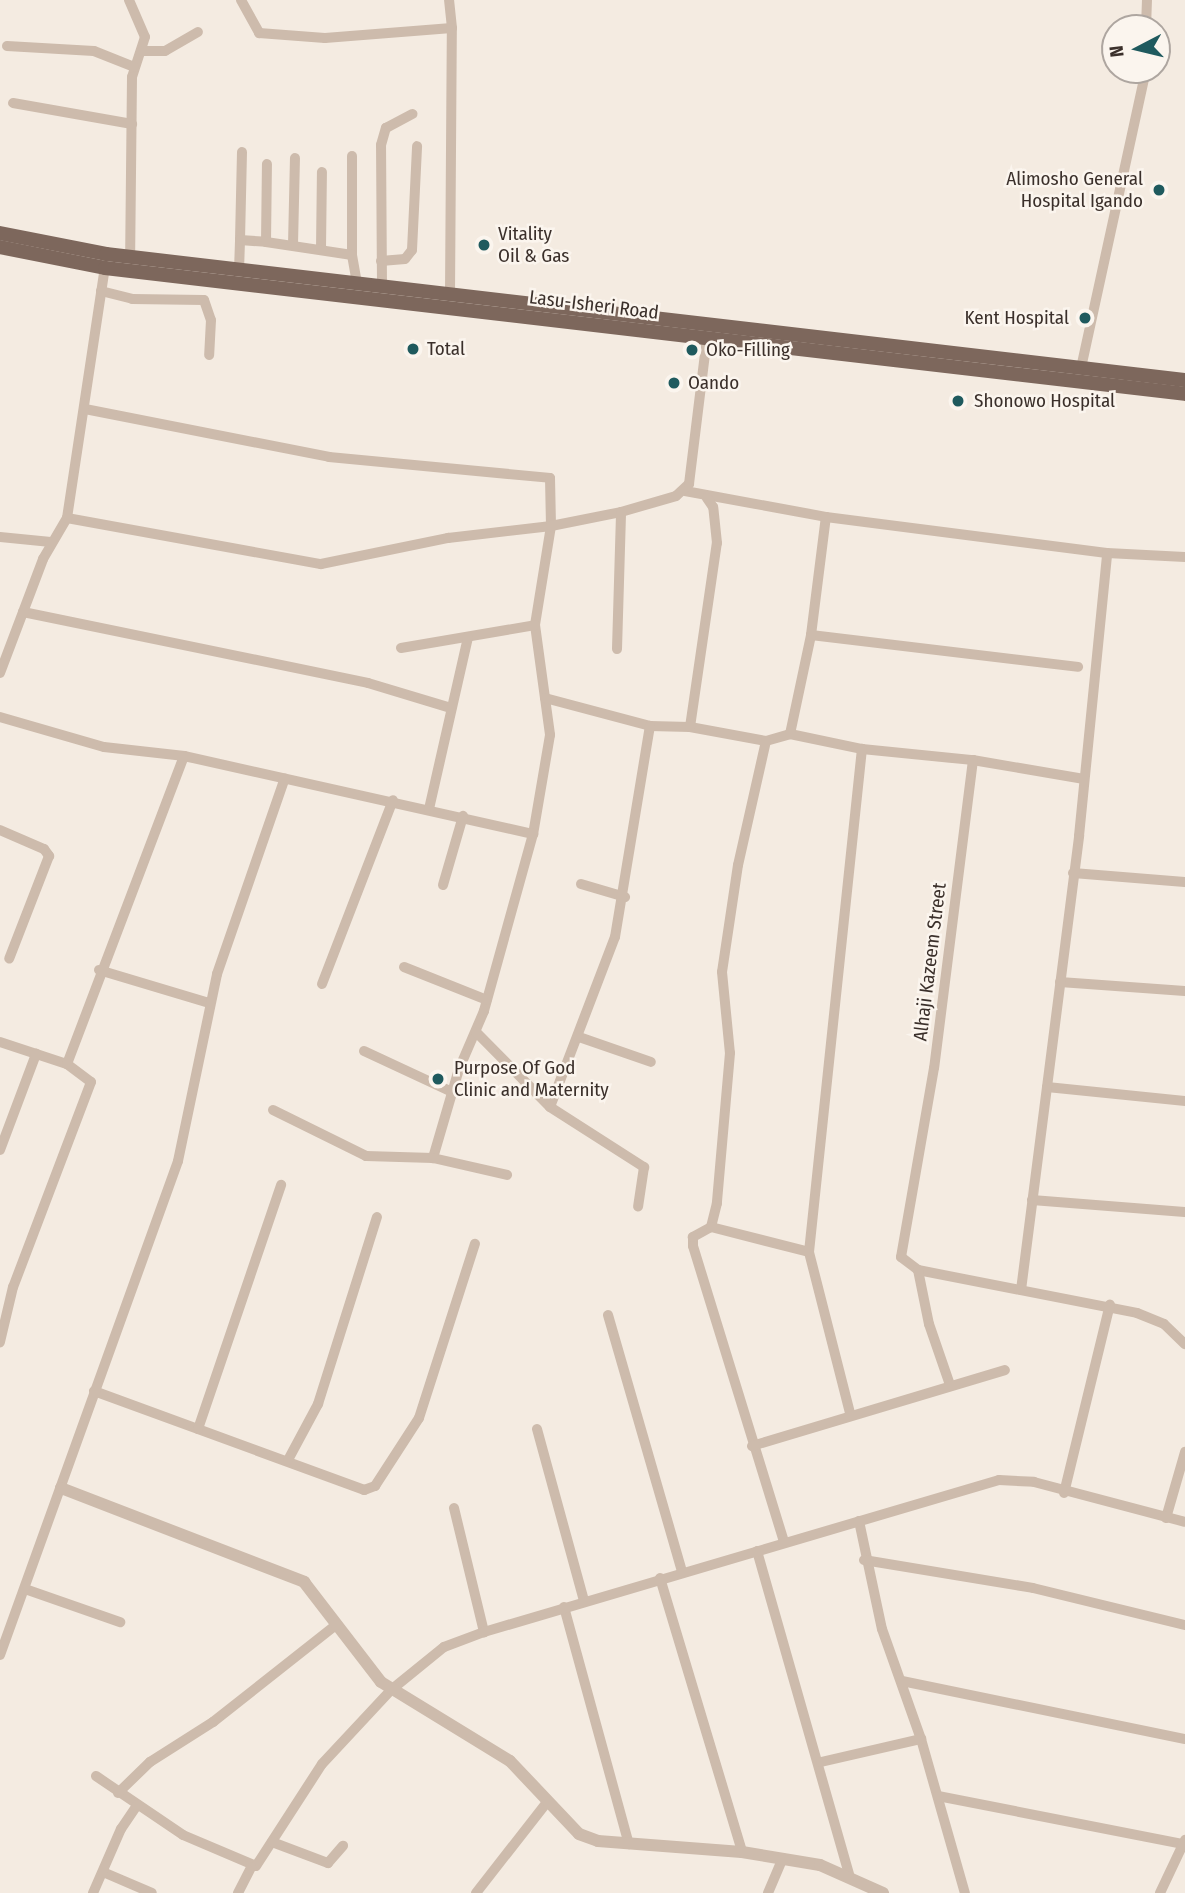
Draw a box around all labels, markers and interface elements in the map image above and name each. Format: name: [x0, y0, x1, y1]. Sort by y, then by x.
north arrow: [1101, 14, 1171, 84]
text: N: [1105, 44, 1129, 58]
place label: Alimosho General Hospital Igando: [1006, 168, 1143, 212]
marker: Alimosho General Hospital Igando: [1149, 180, 1169, 200]
place label: Vitality Oil & Gas: [498, 223, 569, 267]
marker: Vitality Oil & Gas: [476, 237, 492, 253]
street label: Lasu-Isheri Road: [528, 286, 660, 324]
place label: Kent Hospital: [964, 307, 1069, 329]
marker: Kent Hospital: [1075, 308, 1095, 328]
place label: Total: [427, 338, 465, 360]
place label: Oko-Filling: [706, 339, 790, 361]
marker: Total: [405, 341, 421, 357]
marker: Oko-Filling: [684, 342, 700, 358]
place label: Oando: [688, 372, 739, 394]
marker: Oando: [666, 375, 682, 391]
place label: Shonowo Hospital: [974, 390, 1115, 412]
marker: Shonowo Hospital: [948, 391, 968, 411]
street label: Alhaji Kazeem Street: [909, 882, 951, 1042]
place label: Purpose Of God Clinic and Maternity: [454, 1057, 609, 1101]
marker: Purpose Of God Clinic and Maternity: [428, 1069, 448, 1089]

